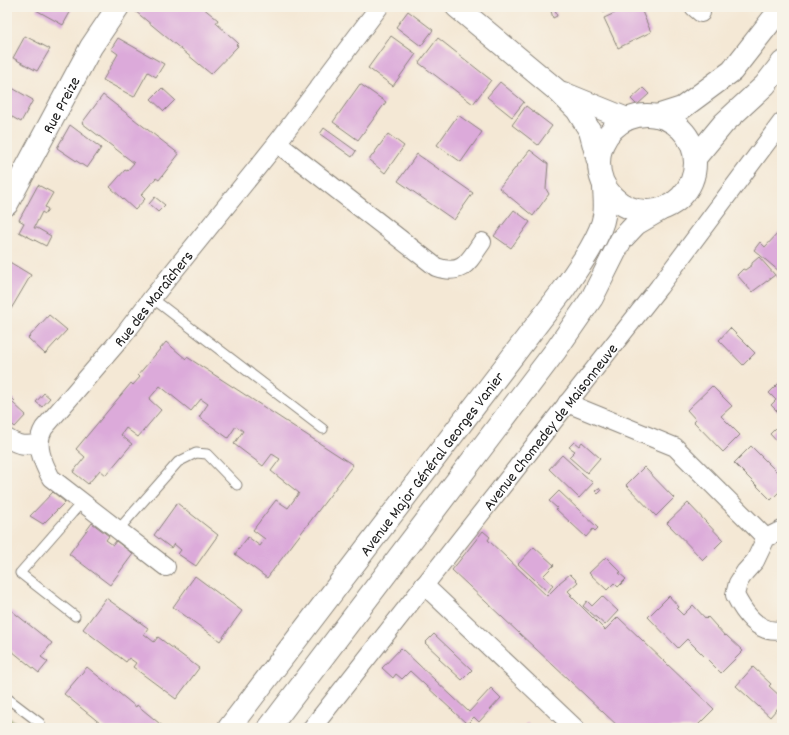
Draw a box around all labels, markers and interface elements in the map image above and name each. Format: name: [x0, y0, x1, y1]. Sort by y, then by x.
street label: Rue Preize: [38, 73, 87, 138]
street label: Rue des Maraîchers: [109, 246, 200, 353]
street label: Avenue Chomedey de Maisonneuve: [478, 339, 624, 516]
street label: Avenue Major Général Georges Vanier: [355, 368, 511, 562]

